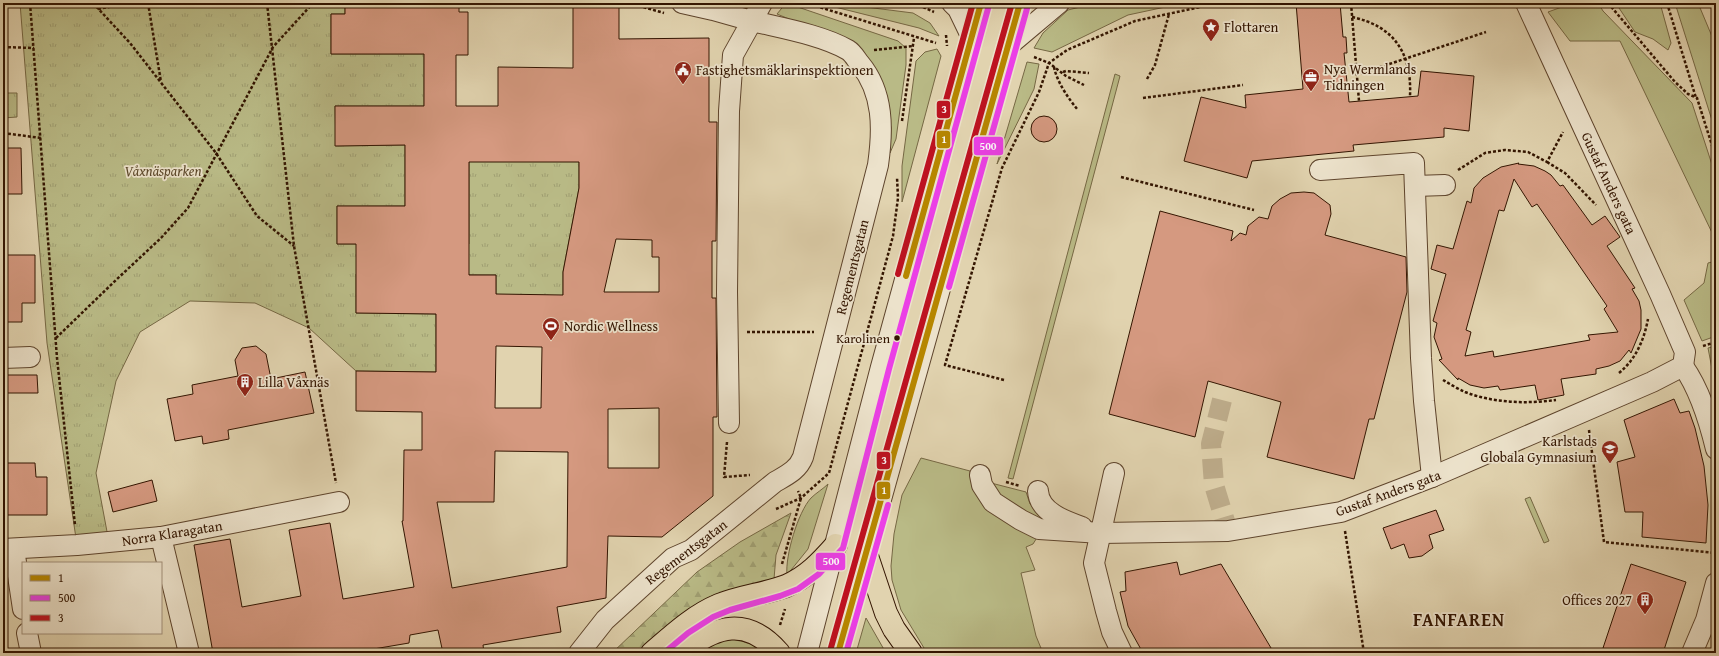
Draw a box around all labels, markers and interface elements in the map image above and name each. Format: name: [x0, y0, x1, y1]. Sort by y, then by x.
place icon: Flottaren: [1201, 17, 1221, 42]
place label: Flottaren: [1224, 17, 1279, 37]
place label: Nya Wermlands Tidningen: [1324, 59, 1416, 95]
public building icon: Fastighetsmäklarinspektionen: [673, 60, 693, 85]
place label: Fastighetsmäklarinspektionen: [696, 60, 874, 80]
office icon: Nya Wermlands Tidningen: [1301, 67, 1321, 92]
line badge: 3: [936, 100, 951, 119]
text: 3: [941, 101, 947, 117]
street label: Gustaf Anders gata: [1577, 129, 1642, 238]
line badge: 1: [936, 130, 951, 149]
text: 1: [941, 131, 947, 147]
line badge: 500: [973, 136, 1004, 156]
text: 500: [979, 138, 997, 154]
park label: Våxnäsparken: [124, 161, 202, 181]
street label: Regementsgatan: [830, 217, 874, 317]
sports icon: Nordic Wellness: [541, 316, 561, 341]
place label: Nordic Wellness: [564, 316, 658, 336]
place label: Karolinen: [836, 329, 891, 348]
marker: Karolinen: [892, 333, 902, 343]
building icon: Lilla Våxnäs: [235, 372, 255, 397]
place label: Lilla Våxnäs: [258, 372, 329, 392]
place label: Karlstads Globala Gymnasium: [1481, 431, 1598, 467]
school or university icon: Karlstads Globala Gymnasium: [1600, 439, 1620, 464]
line badge: 3: [876, 451, 891, 470]
text: 3: [881, 452, 887, 468]
street label: Gustaf Anders gata: [1333, 465, 1444, 521]
line badge: 1: [876, 481, 891, 500]
text: 1: [881, 482, 887, 498]
street label: Norra Klaragatan: [120, 515, 224, 551]
street label: Regementsgatan: [641, 515, 731, 589]
line badge: 500: [815, 552, 846, 571]
text: 500: [822, 553, 840, 569]
legend: [22, 562, 162, 634]
text: 1: [58, 569, 64, 586]
text: 500: [58, 589, 76, 606]
place label: Offices 2027: [1562, 590, 1632, 610]
building icon: Offices 2027: [1635, 590, 1655, 615]
district label: FANFAREN: [1413, 606, 1505, 633]
text: 3: [58, 609, 64, 626]

